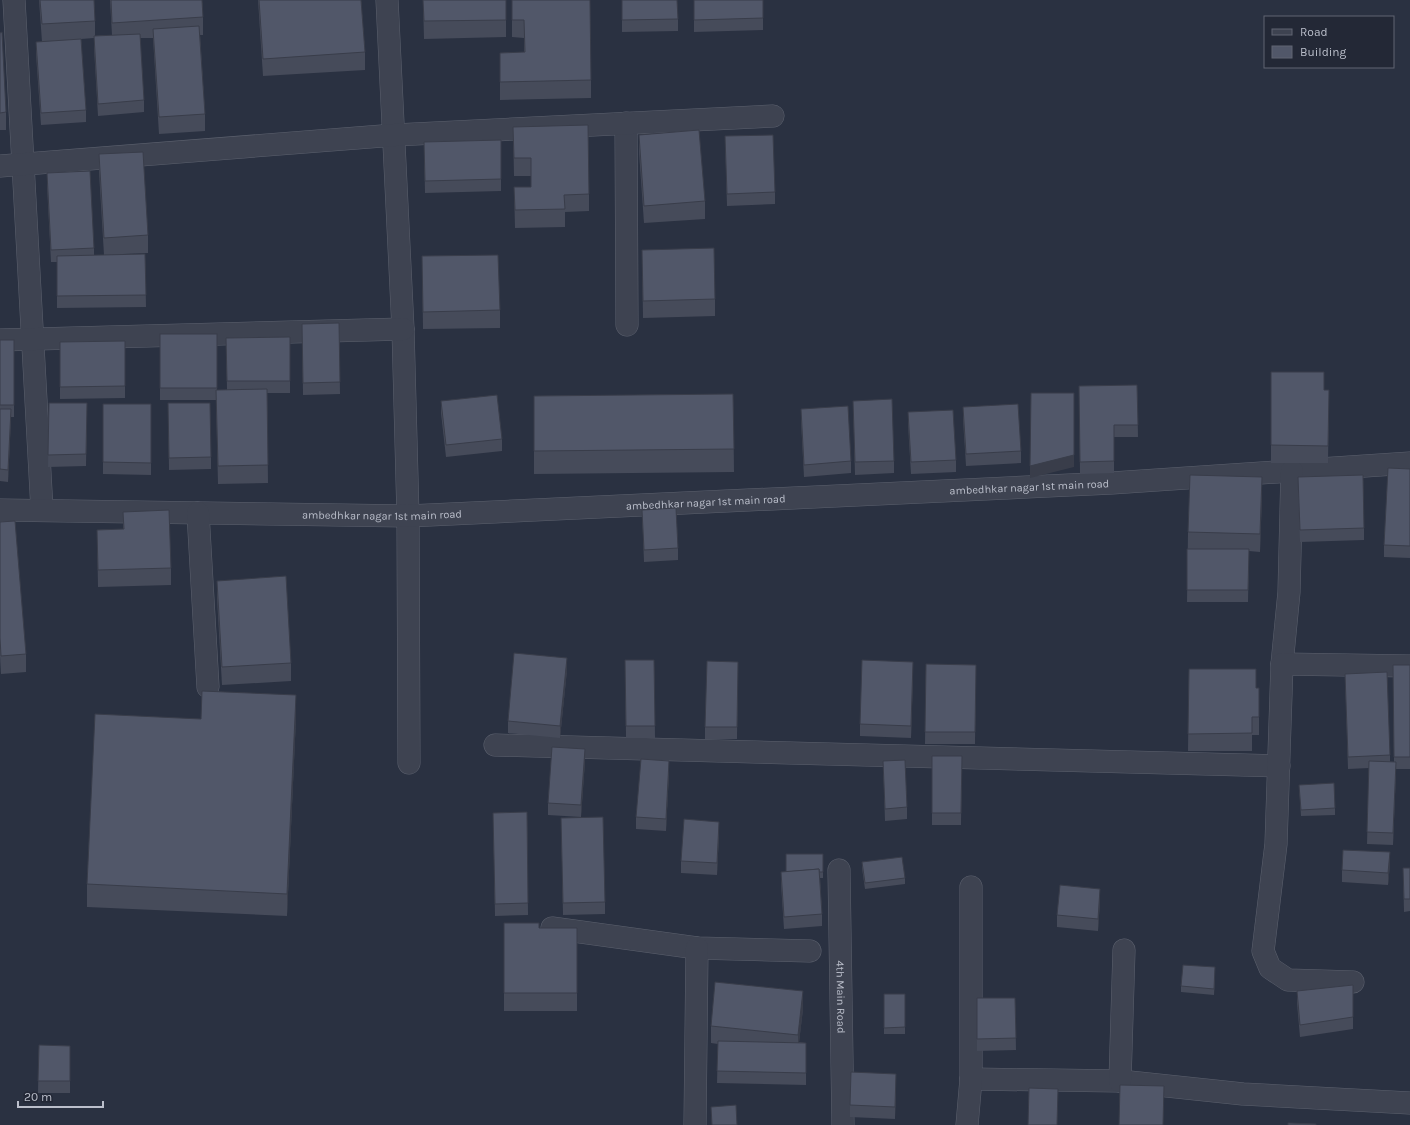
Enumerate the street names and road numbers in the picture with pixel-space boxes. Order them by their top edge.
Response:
street label: ambedhkar nagar 1st main road [949,477,1109,497]
street label: ambedhkar nagar 1st main road [625,492,786,512]
street label: ambedhkar nagar 1st main road [302,507,462,523]
street label: 4th Main Road [834,960,848,1034]

